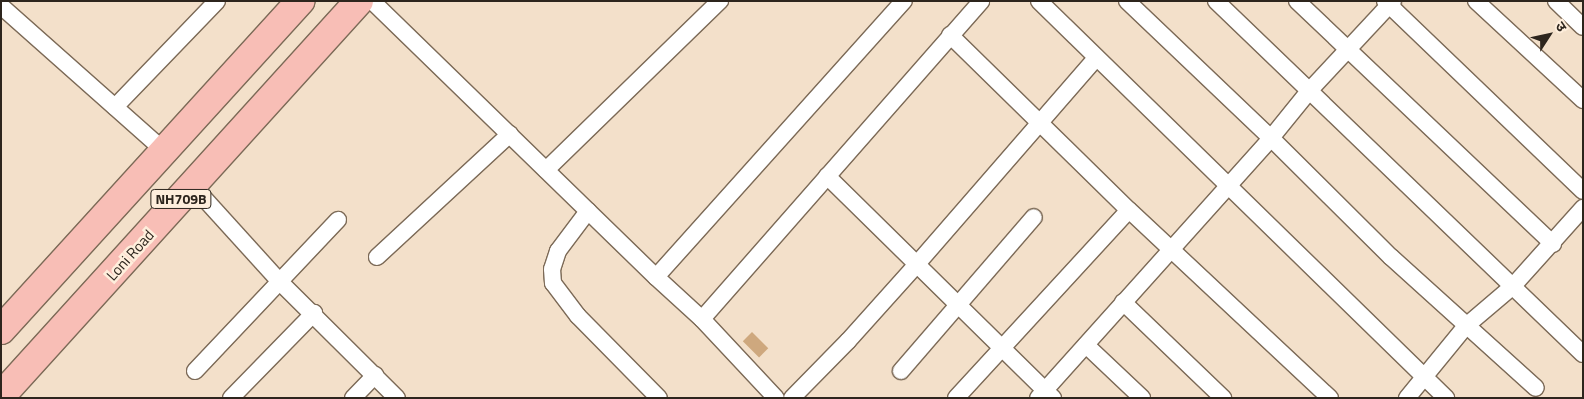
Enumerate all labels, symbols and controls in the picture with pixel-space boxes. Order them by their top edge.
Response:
north arrow [1524,10,1574,60]
text: उ [1551,17,1573,35]
road number: NH709B [150,188,212,210]
street label: Loni Road [103,226,157,284]

